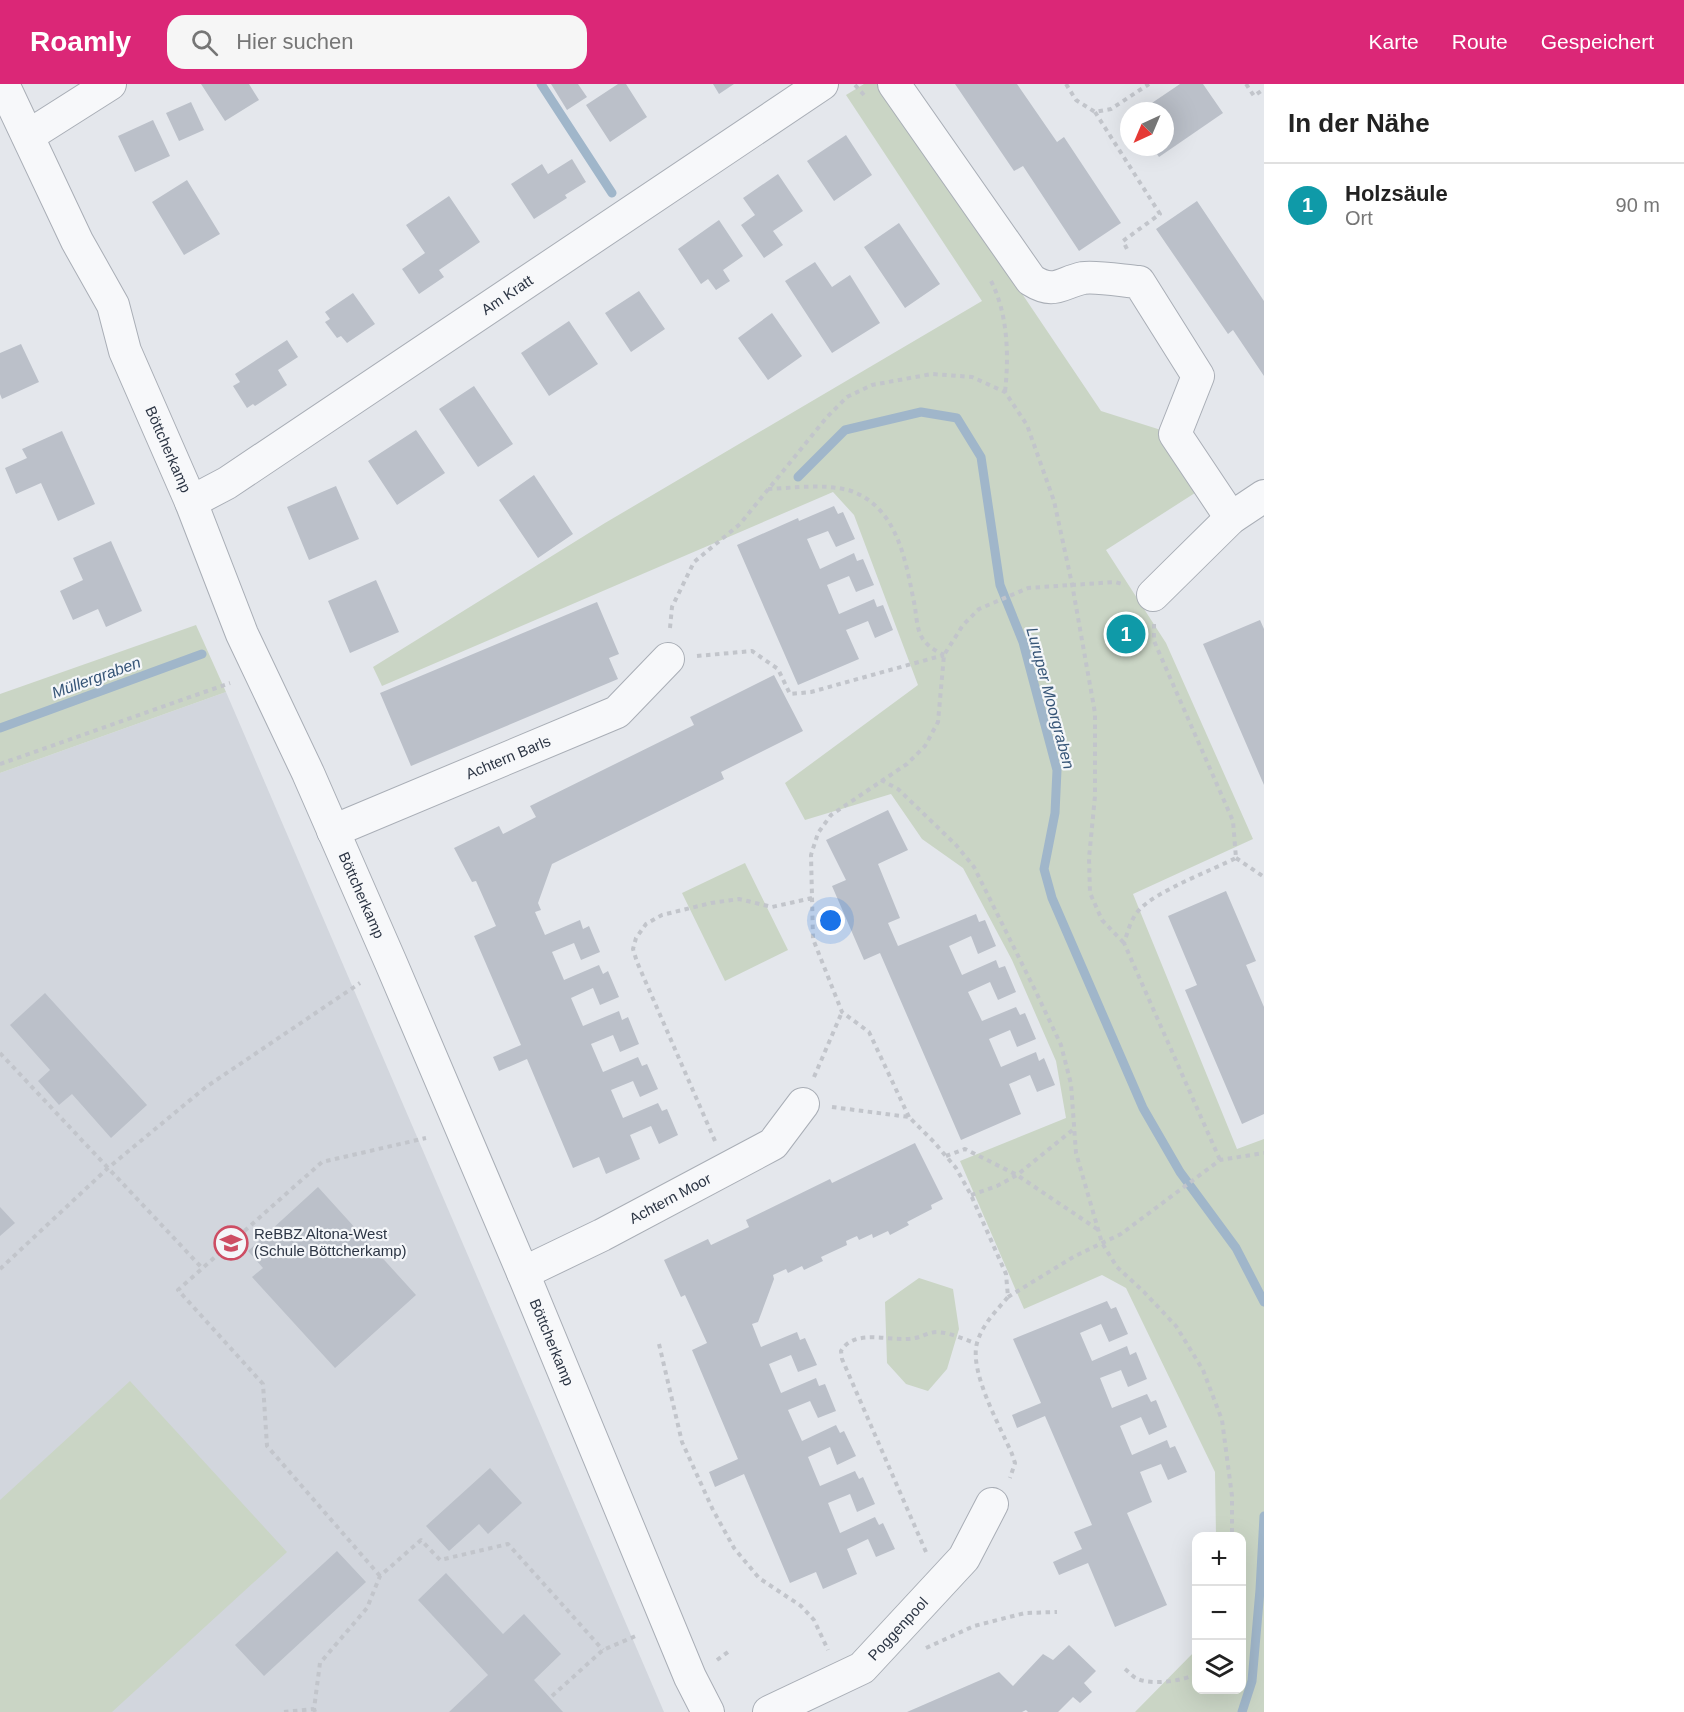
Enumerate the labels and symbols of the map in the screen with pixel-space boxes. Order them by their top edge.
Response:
north arrow [1120,102,1174,156]
street label: Am Kratt [478,271,537,318]
street label: Böttcherkamp [142,403,195,495]
pin: 1 [1106,612,1146,656]
water label: Luruper Moorgraben [1023,625,1078,771]
water label: Müllergraben [49,653,143,701]
street label: Achtern Barls [463,732,553,782]
street label: Böttcherkamp [335,849,388,941]
your location [816,906,845,935]
street label: Achtern Moor [626,1170,714,1227]
school or university icon: ReBBZ Altona-West (Schule Böttcherkamp) [213,1225,249,1261]
place label: ReBBZ Altona-West (Schule Böttcherkamp) [254,1225,407,1259]
street label: Böttcherkamp [527,1296,578,1388]
street label: Poggenpool [864,1594,931,1664]

